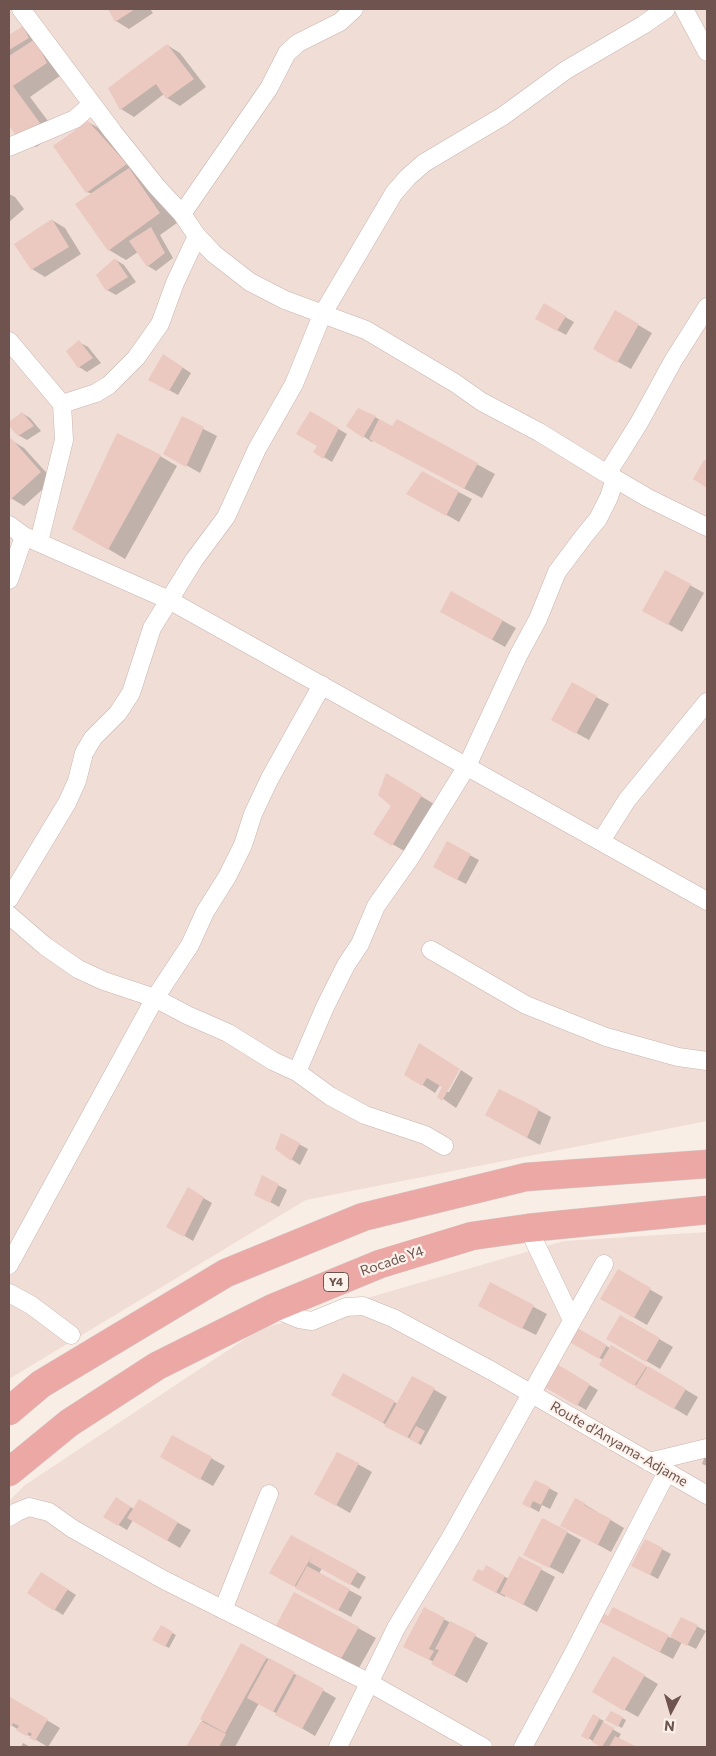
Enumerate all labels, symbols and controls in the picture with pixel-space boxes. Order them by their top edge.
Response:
street label: Rocade Y4 [358,1242,426,1280]
road number: Y4 [324,1272,348,1291]
street label: Route d'Anyama-Adjame [547,1398,691,1490]
north arrow [646,1686,696,1736]
text: N [663,1717,675,1735]

